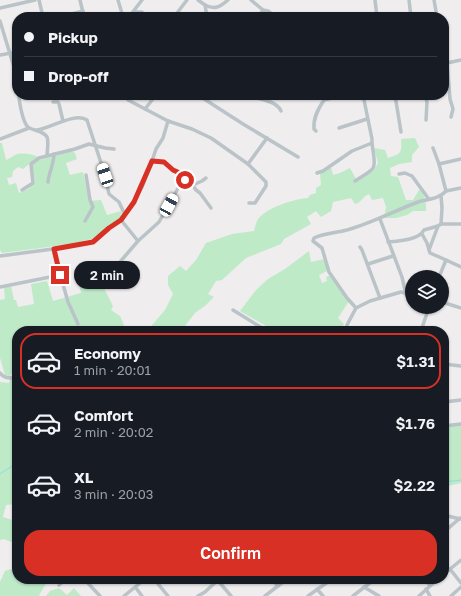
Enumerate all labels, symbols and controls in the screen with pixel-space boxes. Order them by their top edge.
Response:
text: Pickup [48,28,98,46]
text: Drop-off [48,67,108,85]
car [96,162,114,188]
route start [176,171,194,189]
car [158,192,180,218]
callout: 2 min [74,261,140,289]
route end [51,266,69,284]
text: 2 min [90,267,124,283]
map controls [405,270,449,314]
button: layers [405,270,449,314]
icon: car [26,343,62,379]
text: Economy [74,344,141,362]
text: $1.31 [396,352,435,370]
text: 1 min · 20:01 [74,362,151,378]
icon: car [26,405,62,441]
text: Comfort [74,406,133,424]
text: $1.76 [395,414,435,432]
text: 2 min · 20:02 [74,424,153,440]
icon: car [26,467,62,503]
text: XL [74,468,93,486]
text: $2.22 [394,476,435,494]
text: 3 min · 20:03 [74,486,153,502]
button: Confirm [24,530,437,576]

